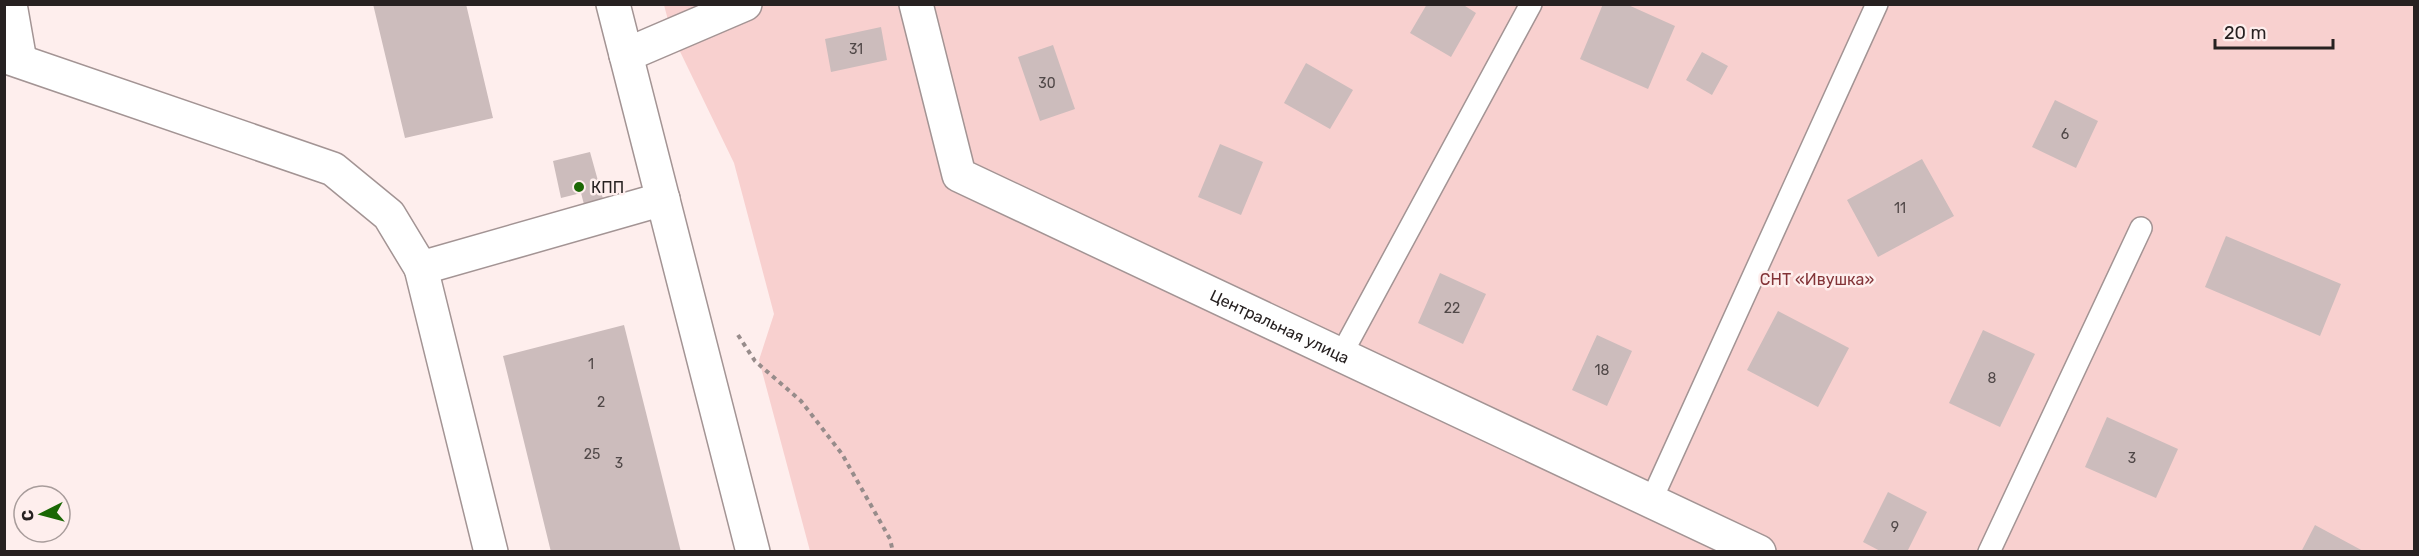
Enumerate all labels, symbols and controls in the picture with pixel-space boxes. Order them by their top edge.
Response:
scale bar [2215,12,2334,50]
text: 20 m [2224,22,2266,44]
house number: 31 [849,41,863,58]
house number: 30 [1038,75,1056,92]
house number: 6 [2061,126,2069,143]
place label: КПП [591,178,624,197]
marker: КПП [572,180,586,194]
house number: 11 [1894,200,1906,217]
park label: СНТ «Ивушка» [1760,270,1874,289]
street label: Центральная улица [1207,286,1352,368]
house number: 22 [1444,300,1460,317]
house number: 1 [588,356,594,373]
house number: 18 [1595,362,1610,379]
house number: 8 [1988,370,1997,387]
house number: 2 [597,394,605,411]
house number: 25 [584,446,600,463]
house number: 3 [2128,450,2136,467]
house number: 3 [615,455,623,472]
north arrow [12,484,72,544]
text: С [18,509,38,522]
house number: 9 [1891,519,1899,536]

